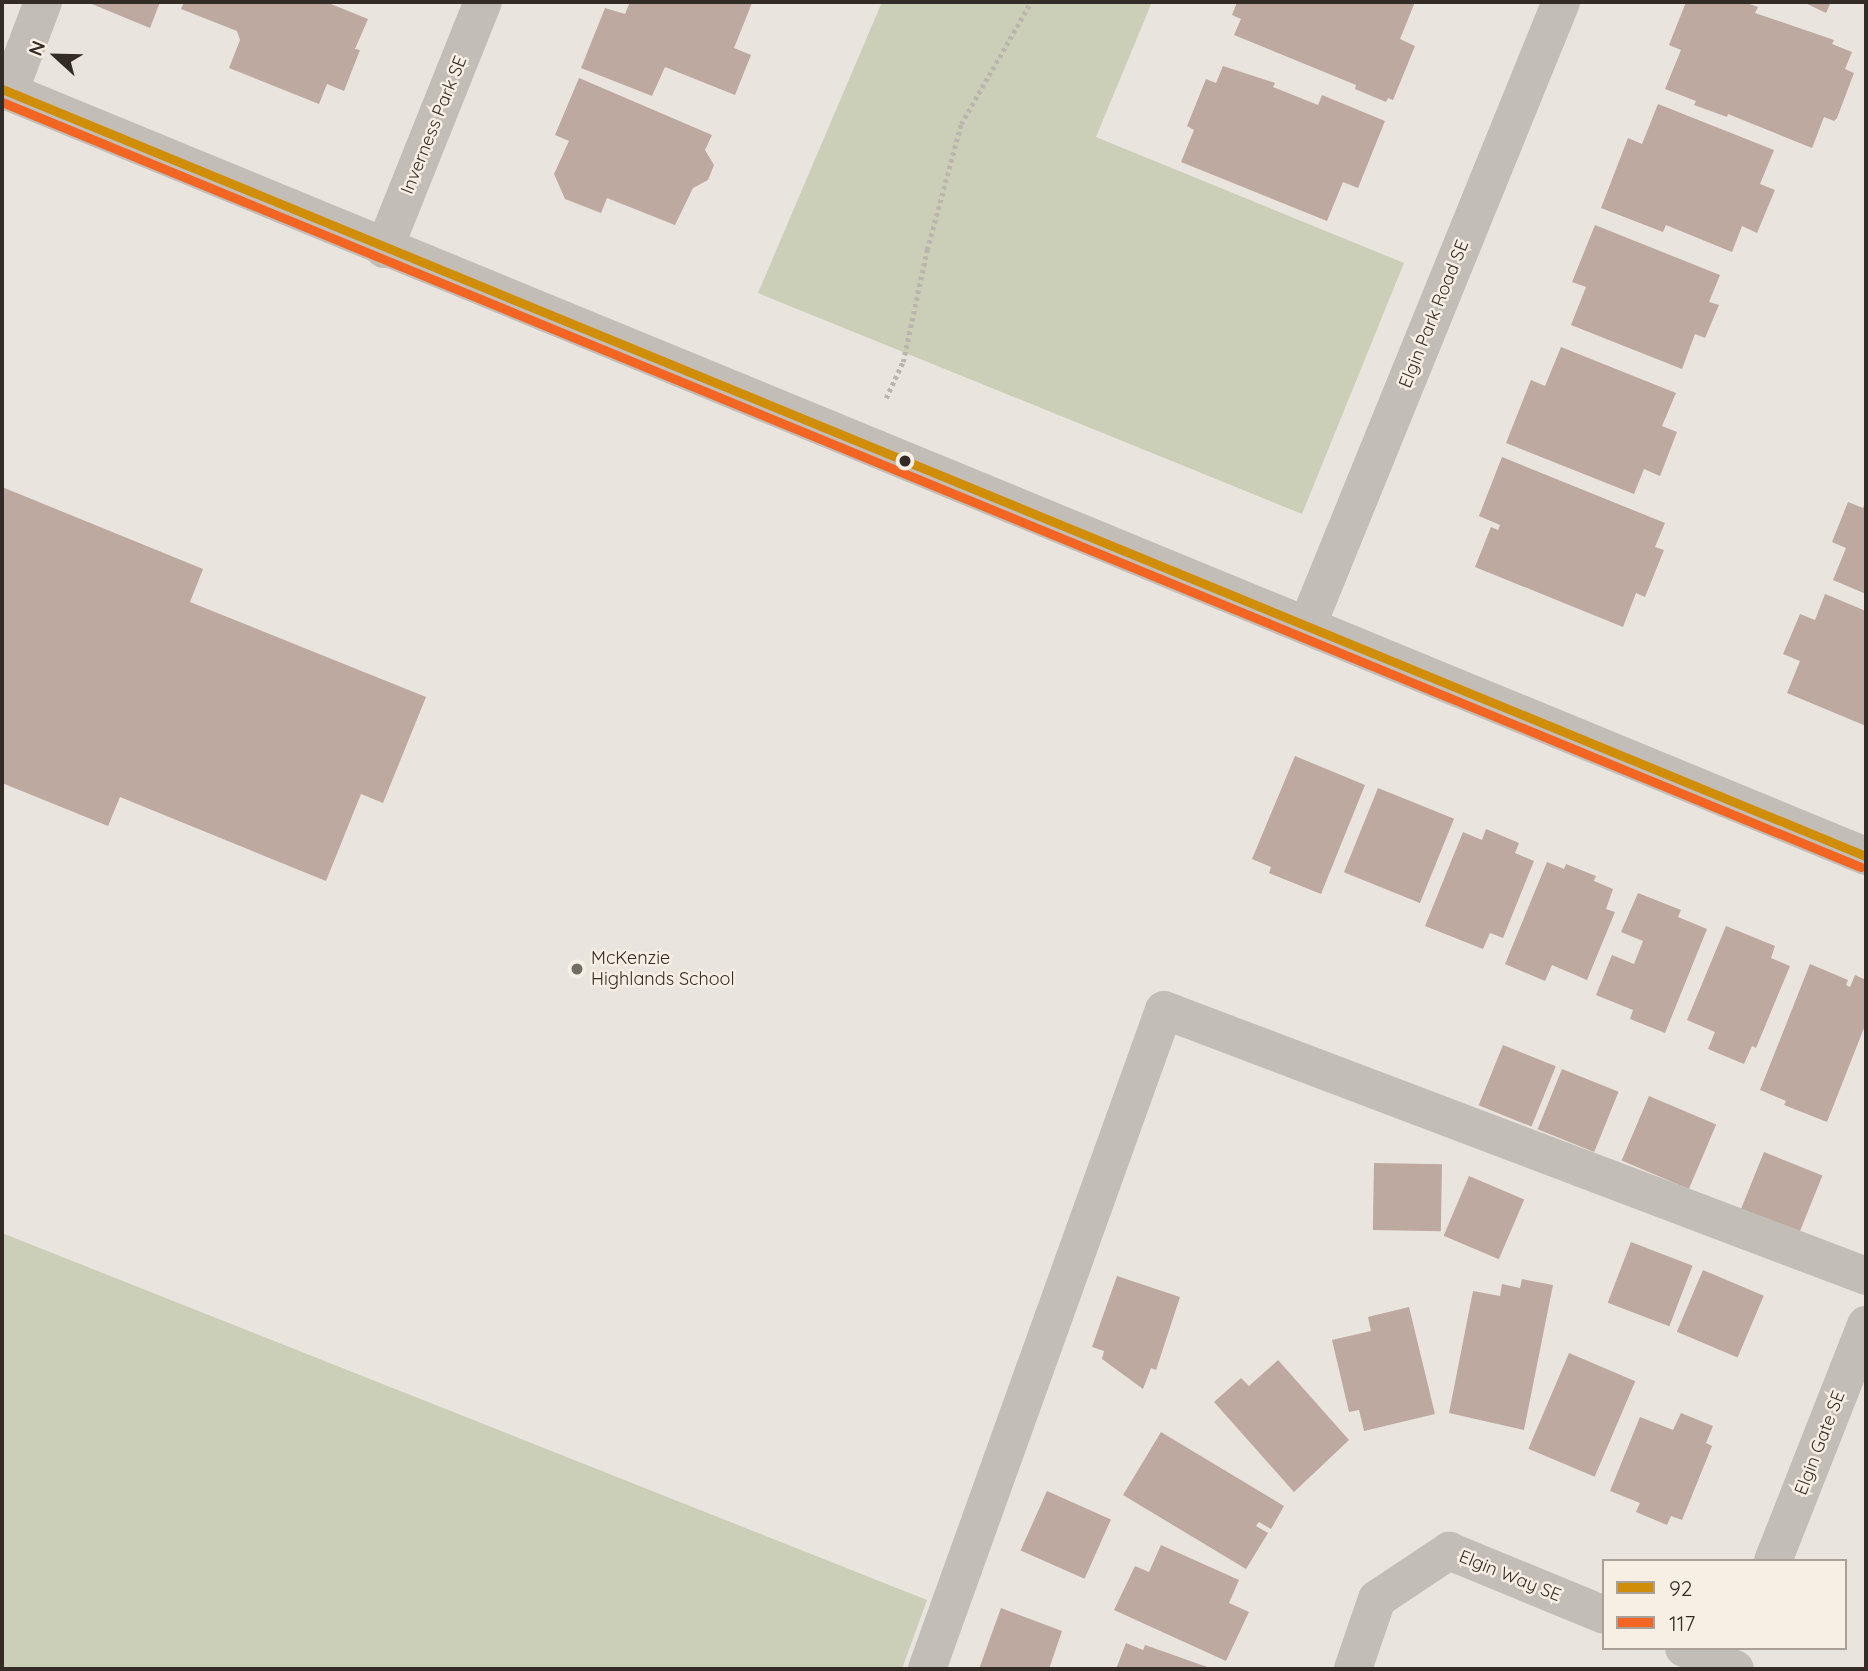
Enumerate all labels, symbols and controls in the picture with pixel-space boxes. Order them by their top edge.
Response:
north arrow [21,21,91,91]
text: N [23,37,50,59]
street label: Inverness Park SE [396,53,472,197]
street label: Elgin Park Road SE [1394,237,1474,391]
unlabelled marker [898,454,912,468]
place label: McKenzie Highlands School [591,948,735,990]
marker: McKenzie Highlands School [569,961,585,977]
street label: Elgin Gate SE [1790,1388,1850,1498]
street label: Elgin Way SE [1456,1546,1564,1606]
legend [1602,1559,1847,1650]
text: 92 [1669,1575,1692,1601]
text: 117 [1669,1610,1695,1636]

